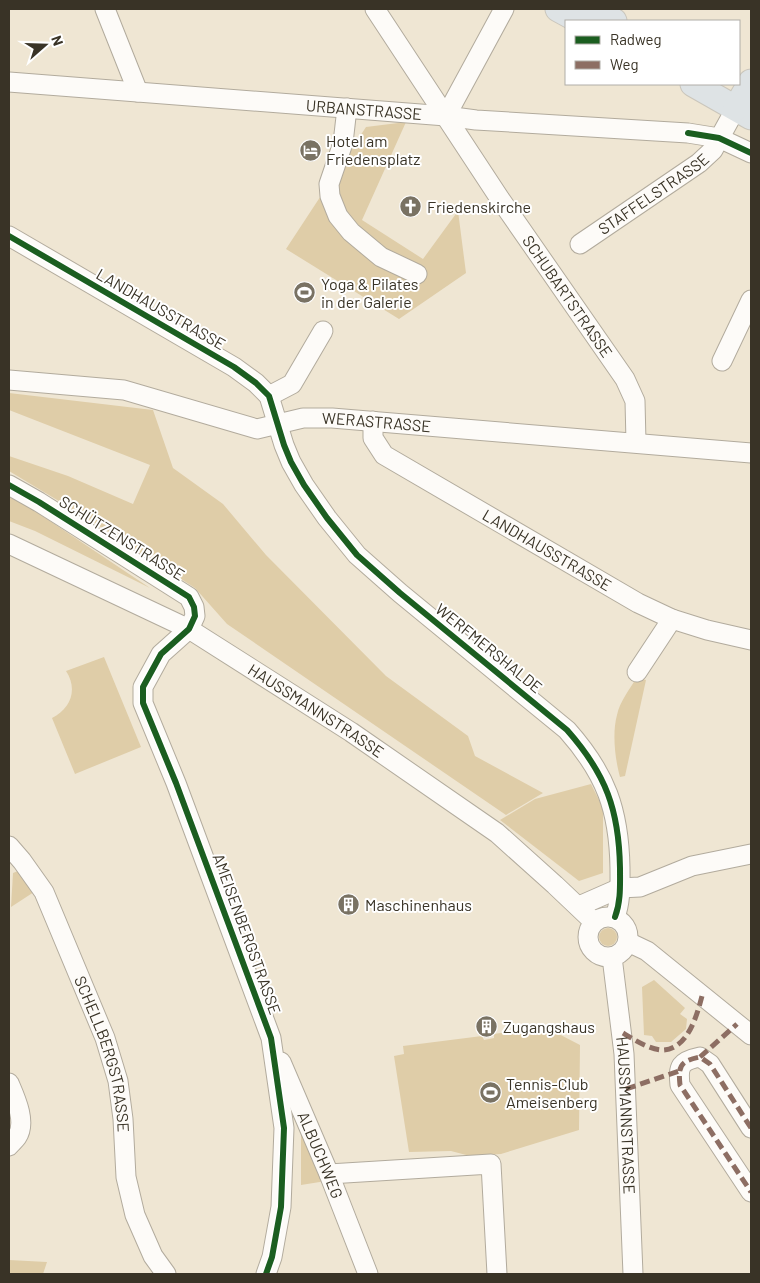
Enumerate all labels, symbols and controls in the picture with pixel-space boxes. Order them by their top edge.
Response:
north arrow [20,20,70,70]
legend [565,20,740,85]
text: Radweg [610,30,662,48]
text: N [48,33,67,48]
text: Weg [610,55,638,73]
street label: URBANSTRASSE [305,95,423,123]
place label: Hotel am Friedensplatz [326,131,420,168]
hotel icon: Hotel am Friedensplatz [298,138,322,162]
street label: STAFFELSTRASSE [594,149,712,238]
church icon: Friedenskirche [399,195,423,219]
place label: Friedenskirche [427,197,531,216]
street label: SCHUBARTSTRASSE [519,231,617,361]
street label: LANDHAUSSTRASSE [93,264,229,353]
place label: Yoga & Pilates in der Galerie [321,274,418,311]
sports icon: Yoga & Pilates in der Galerie [293,281,317,305]
street label: WERASTRASSE [322,408,432,435]
street label: SCHÜTZENSTRASSE [56,491,188,584]
street label: LANDHAUSSTRASSE [479,505,615,595]
street label: WERFMERSHALDE [432,599,546,696]
street label: HAUSSMANNSTRASSE [245,659,388,761]
street label: AMEISENBERGSTRASSE [209,851,285,1017]
building icon: Maschinenhaus [337,893,361,917]
place label: Maschinenhaus [365,895,472,914]
street label: SCHELLBERGSTRASSE [71,973,134,1133]
building icon: Zugangshaus [475,1015,499,1039]
place label: Zugangshaus [503,1017,595,1036]
street label: HAUSSMANNSTRASSE [613,1035,640,1194]
place label: Tennis-Club Ameisenberg [506,1074,598,1111]
sports icon: Tennis-Club Ameisenberg [478,1081,502,1105]
street label: ALBUCHWEG [294,1108,348,1201]

